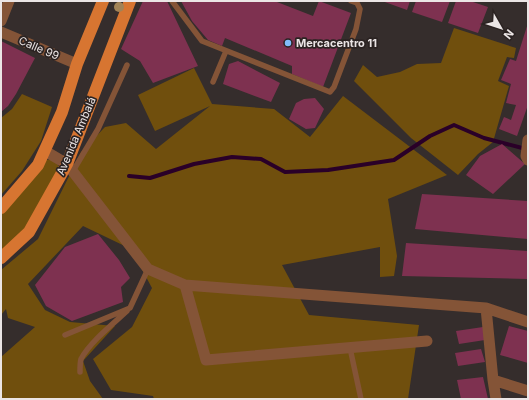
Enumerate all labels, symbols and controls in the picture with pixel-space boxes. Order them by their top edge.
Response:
north arrow [481,8,521,48]
text: N [501,27,517,42]
street label: Calle 99 [17,33,62,63]
place label: Mercacentro 11 [296,36,377,50]
marker: Mercacentro 11 [283,38,293,48]
street label: Avenida Ambalá [53,95,99,177]

